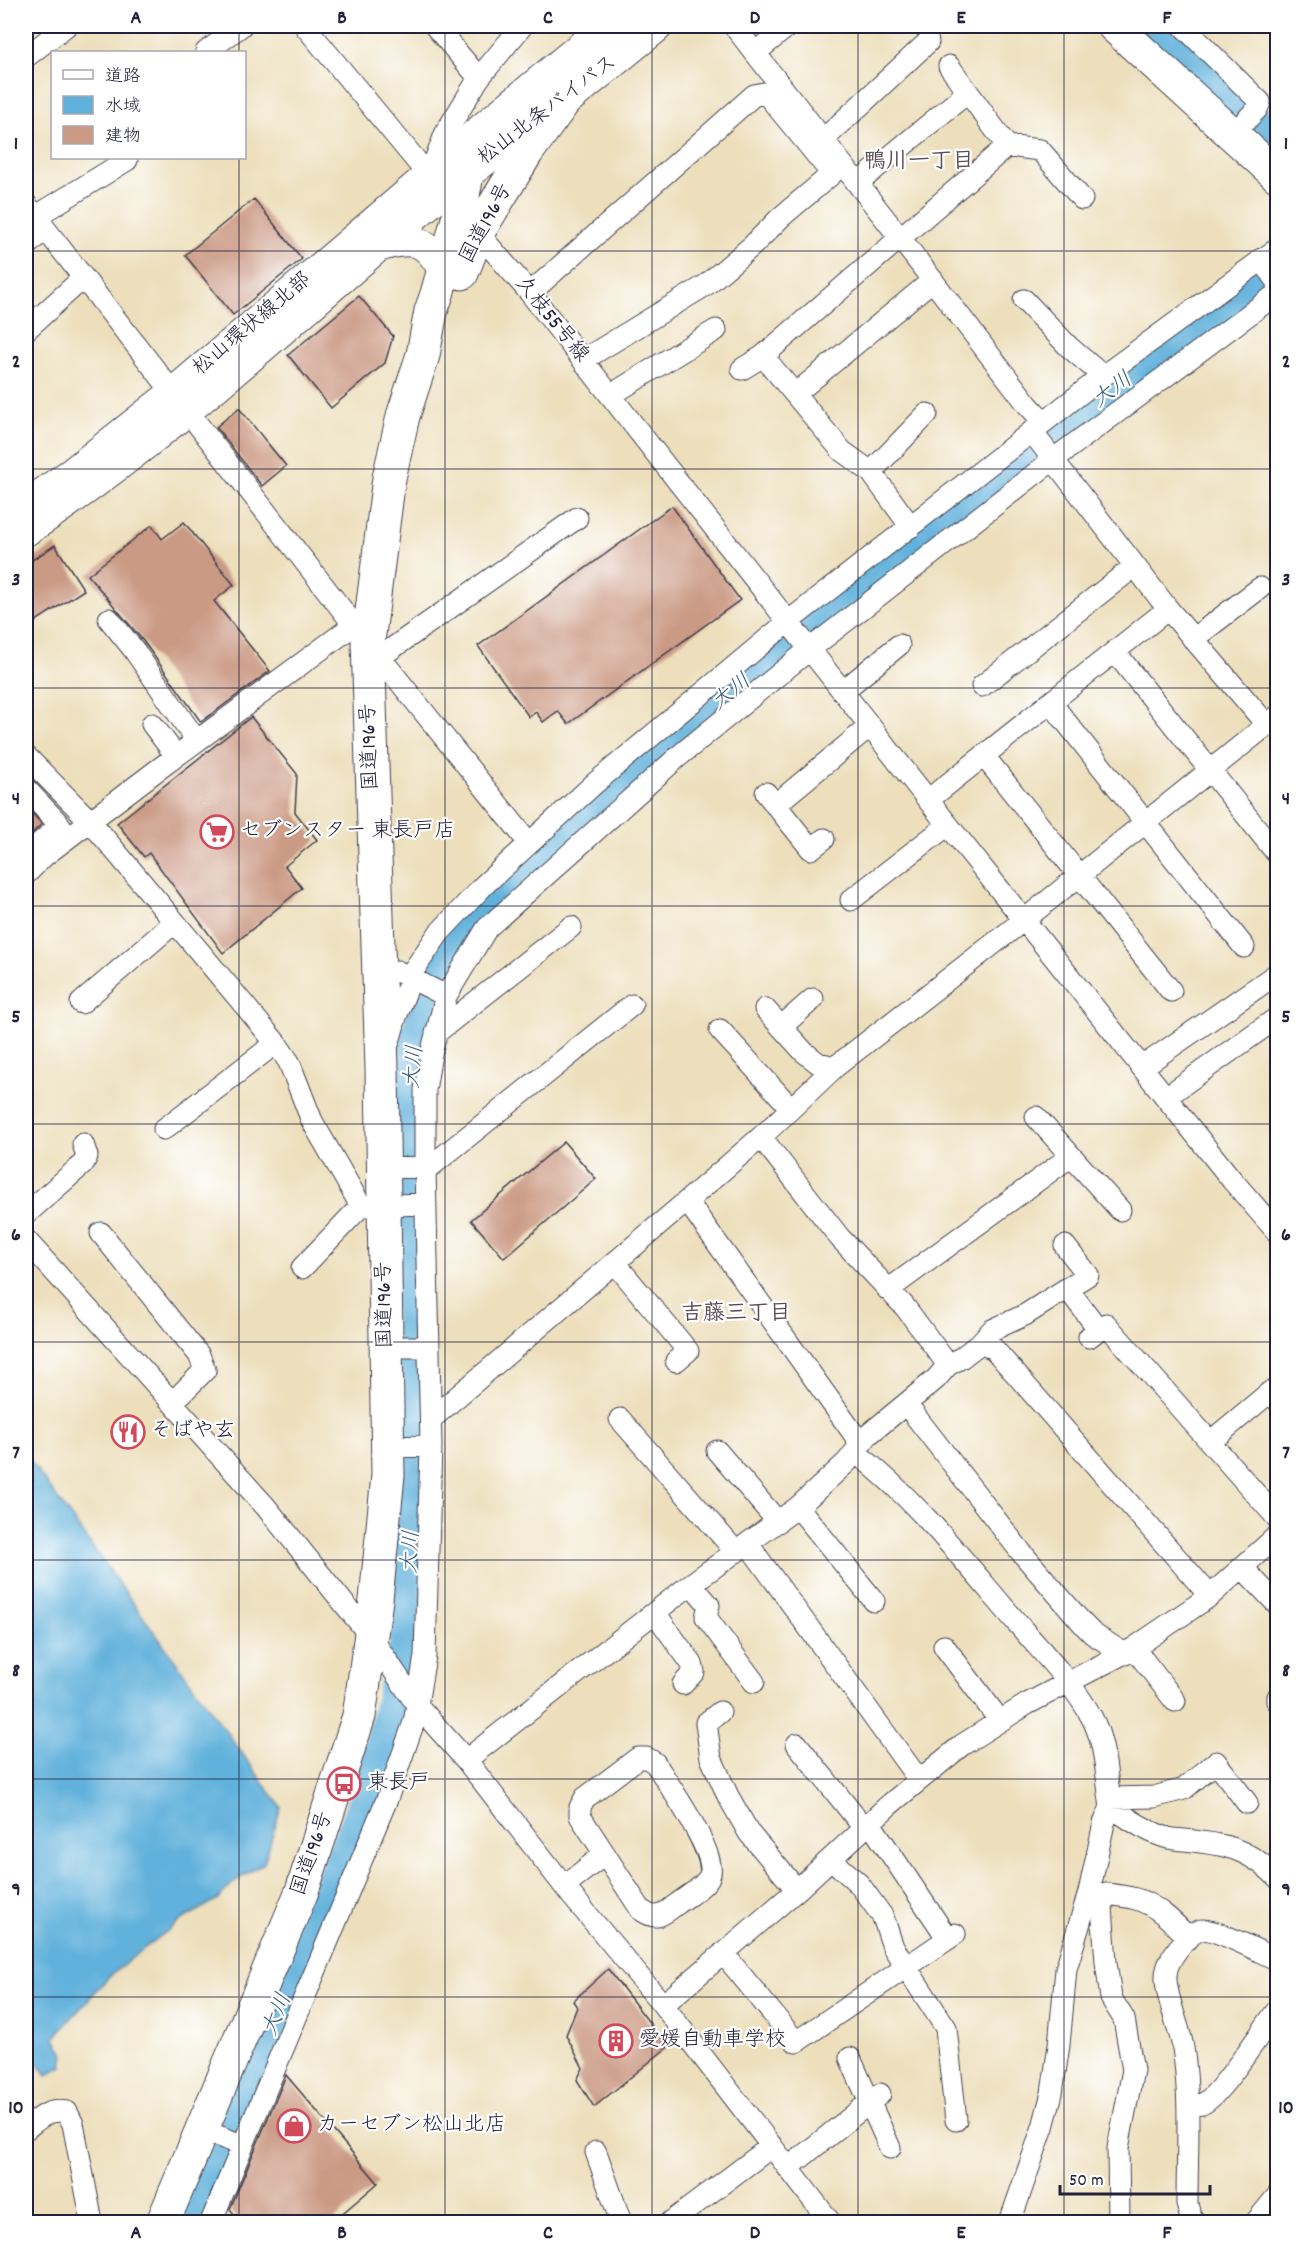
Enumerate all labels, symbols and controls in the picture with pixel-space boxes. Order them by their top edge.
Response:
text: A [131,5,142,33]
text: B [337,5,347,33]
text: C [543,5,553,33]
text: D [750,5,761,33]
text: E [956,5,966,33]
text: F [1163,5,1173,33]
street label: 松山北条バイパス [472,49,624,173]
legend [51,51,246,159]
text: 道路 [105,65,141,90]
text: 水域 [105,95,141,120]
text: 建物 [105,125,141,150]
text: 1 [14,131,18,159]
text: 1 [1284,131,1288,159]
district label: 鴨川一丁目 [864,147,974,178]
street label: 国道196号 [453,178,521,270]
street label: 松山環状線北部 [187,266,319,384]
street label: 久枝55号線 [507,270,595,370]
text: 2 [12,349,20,377]
text: 2 [1282,349,1290,377]
water label: 大川 [1086,365,1140,417]
text: 3 [12,567,20,595]
text: 3 [1282,567,1290,595]
water label: 大川 [705,667,759,719]
street label: 国道196号 [354,703,388,791]
text: 4 [12,786,20,814]
text: 4 [1282,786,1290,814]
supermarket icon: セブンスター 東長戸店 [199,814,235,850]
place label: セブンスター 東長戸店 [240,817,455,847]
text: 5 [11,1004,21,1032]
text: 5 [1281,1004,1291,1032]
water label: 大川 [398,1044,432,1090]
text: 6 [11,1222,21,1250]
text: 6 [1281,1222,1291,1250]
street label: 国道196号 [370,1261,402,1349]
district label: 吉藤三丁目 [681,1299,791,1330]
restaurant icon: そばや玄 [110,1414,146,1450]
place label: そばや玄 [151,1417,235,1447]
text: 7 [12,1440,20,1468]
text: 7 [1282,1440,1290,1468]
water label: 大川 [395,1529,429,1575]
text: 8 [12,1658,20,1686]
text: 8 [1282,1658,1290,1686]
bus stop icon: 東長戸 [326,1766,362,1802]
place label: 東長戸 [367,1769,430,1799]
street label: 国道196号 [285,1808,341,1900]
text: 9 [11,1877,21,1905]
text: 9 [1281,1877,1291,1905]
water label: 大川 [255,1989,301,2041]
building icon: 愛媛自動車学校 [598,2023,634,2059]
place label: 愛媛自動車学校 [639,2026,786,2056]
text: 10 [8,2095,24,2123]
text: 10 [1278,2095,1294,2123]
shop icon: カーセブン松山北店 [276,2108,312,2144]
place label: カーセブン松山北店 [317,2111,506,2141]
scale bar [1060,2158,1210,2196]
text: 50 m [1069,2169,1104,2194]
text: A [131,2220,142,2248]
text: B [337,2220,347,2248]
text: C [543,2220,553,2248]
text: D [750,2220,761,2248]
text: E [956,2220,966,2248]
text: F [1163,2220,1173,2248]

